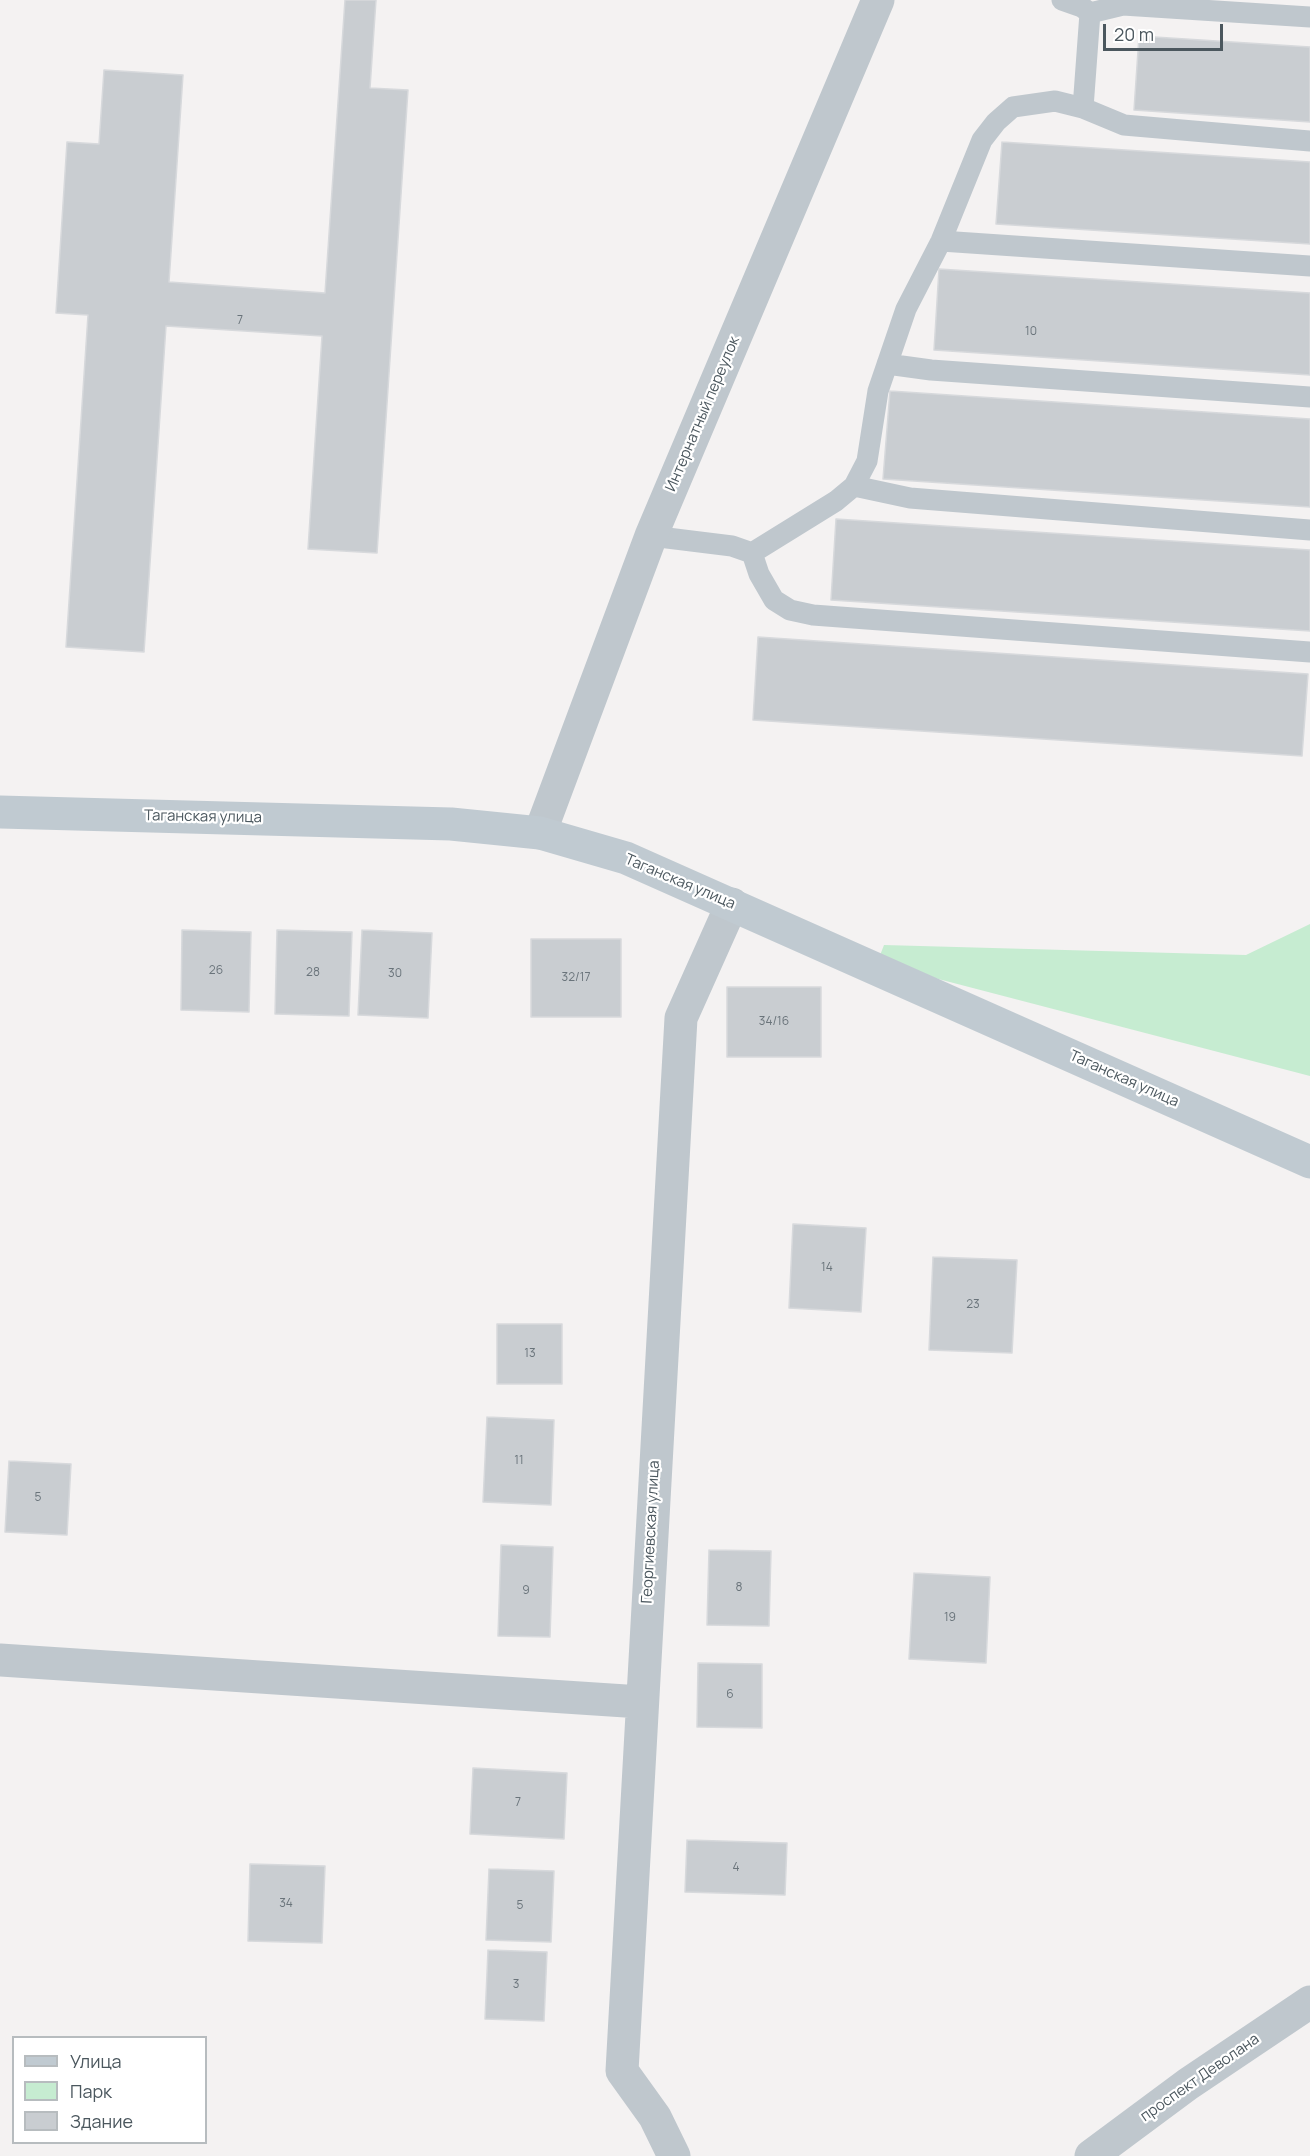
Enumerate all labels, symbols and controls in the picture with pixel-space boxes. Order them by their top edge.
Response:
scale bar [1106,12,1226,50]
text: 20 m [1114,22,1154,46]
house number: 7 [237,314,243,328]
house number: 10 [1025,325,1037,339]
street label: Интернатный переулок [662,334,744,494]
street label: Таганская улица [144,807,262,827]
street label: Таганская улица [622,851,738,913]
house number: 26 [209,964,223,978]
house number: 28 [306,966,320,980]
house number: 30 [388,967,402,981]
house number: 32/17 [562,971,590,985]
house number: 34/16 [759,1015,789,1029]
street label: Таганская улица [1067,1047,1181,1111]
house number: 14 [821,1261,833,1275]
house number: 23 [966,1298,980,1312]
house number: 13 [524,1347,536,1361]
house number: 11 [514,1454,524,1468]
street label: Георгиевская улица [638,1460,664,1604]
house number: 5 [35,1491,41,1505]
house number: 8 [736,1581,742,1595]
house number: 9 [522,1584,530,1598]
house number: 19 [944,1611,956,1625]
house number: 6 [726,1688,734,1702]
house number: 7 [515,1796,521,1810]
house number: 4 [732,1861,740,1875]
house number: 34 [279,1897,293,1911]
house number: 5 [517,1899,523,1913]
house number: 3 [513,1978,519,1992]
street label: проспект Деволана [1137,2030,1263,2126]
legend [12,2036,207,2144]
text: Улица [70,2049,122,2073]
text: Парк [70,2079,112,2103]
text: Здание [70,2109,133,2133]

